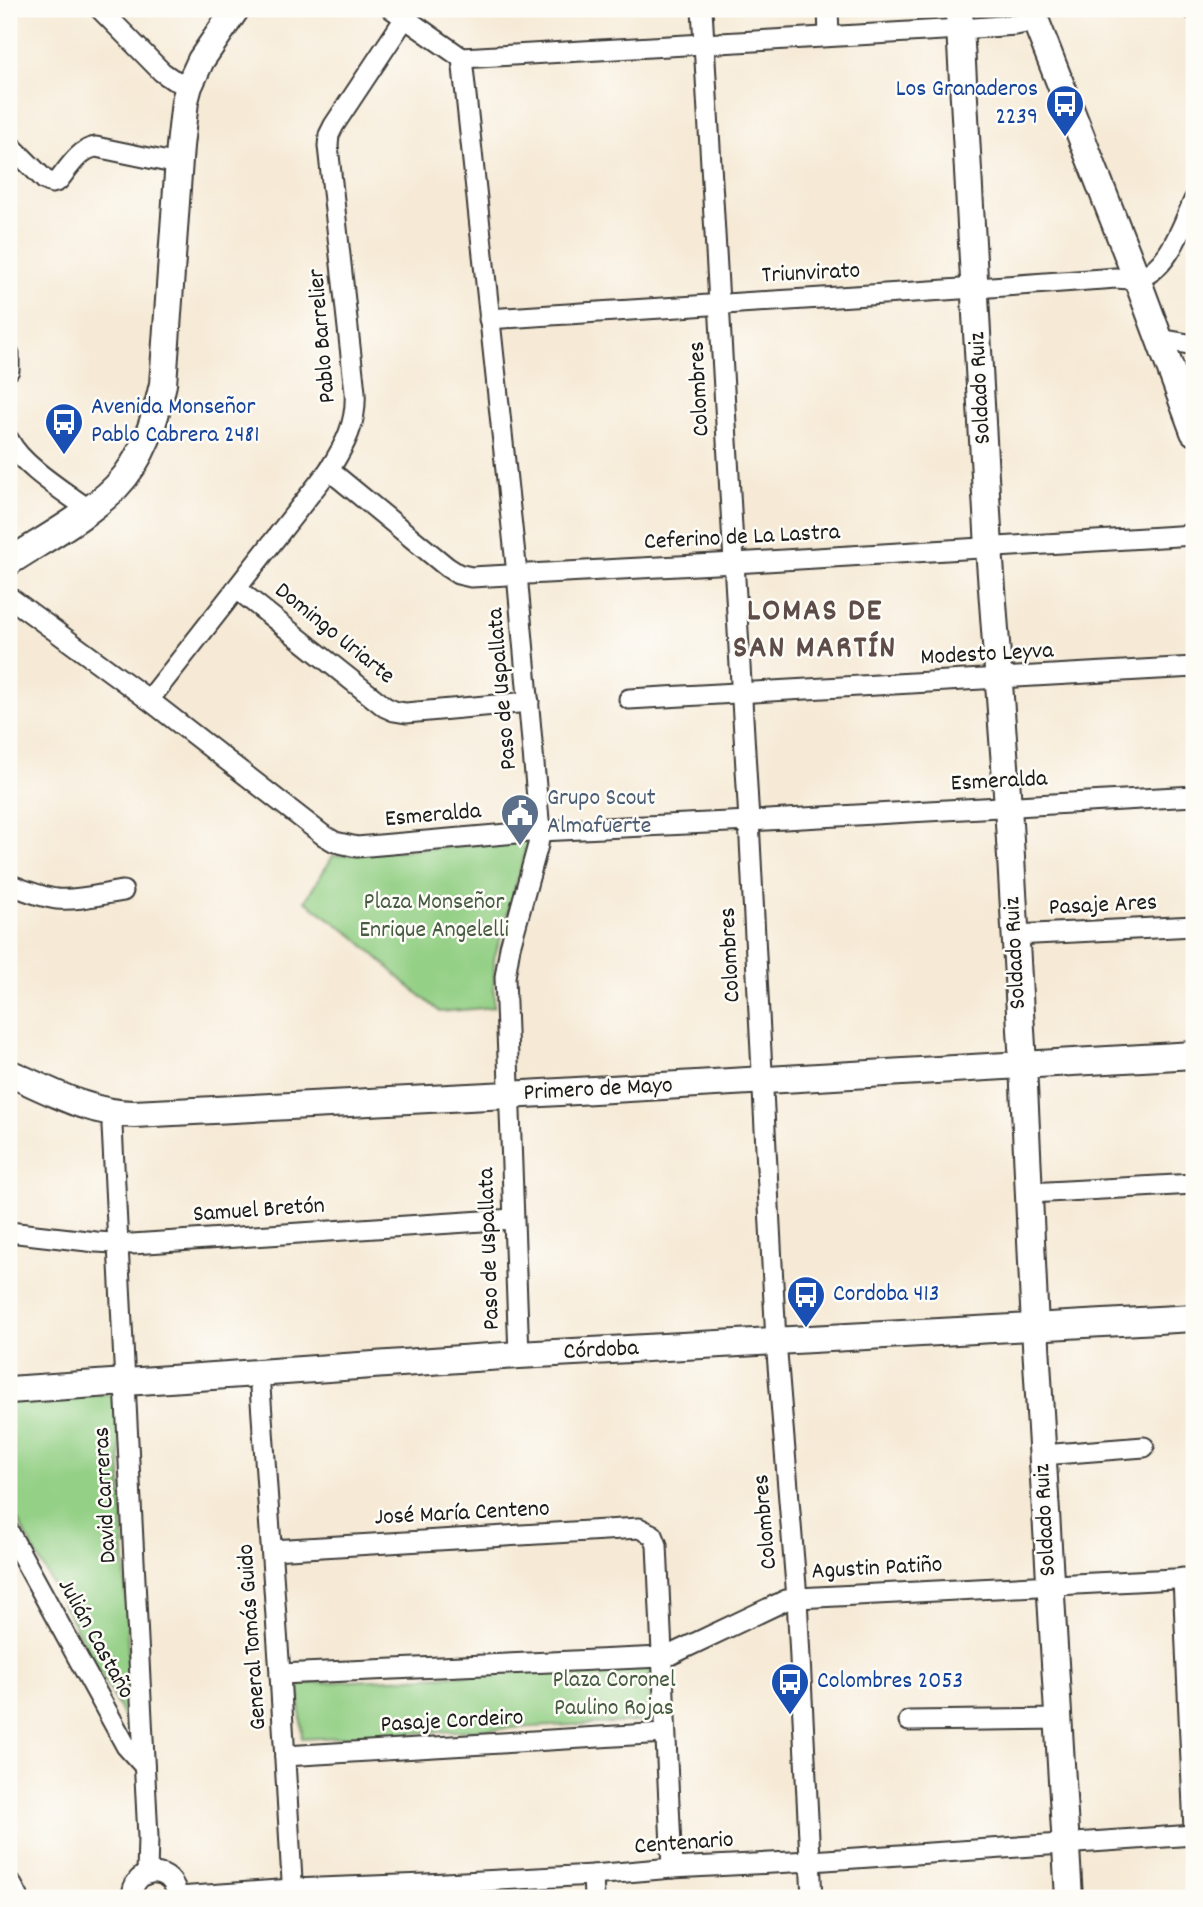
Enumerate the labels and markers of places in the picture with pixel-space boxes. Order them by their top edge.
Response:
place label: Los Granaderos 2239 [896,73,1038,135]
bus stop icon: Los Granaderos 2239 [1044,83,1086,138]
place label: Avenida Monseñor Pablo Cabrera 2481 [91,391,259,453]
bus stop icon: Avenida Monseñor Pablo Cabrera 2481 [43,401,85,456]
place label: Grupo Scout Almafuerte [547,782,656,844]
public building icon: Grupo Scout Almafuerte [499,792,541,847]
bus stop icon: Cordoba 413 [785,1274,827,1329]
place label: Cordoba 413 [833,1278,939,1312]
bus stop icon: Colombres 2053 [769,1661,811,1716]
place label: Colombres 2053 [817,1665,963,1699]

